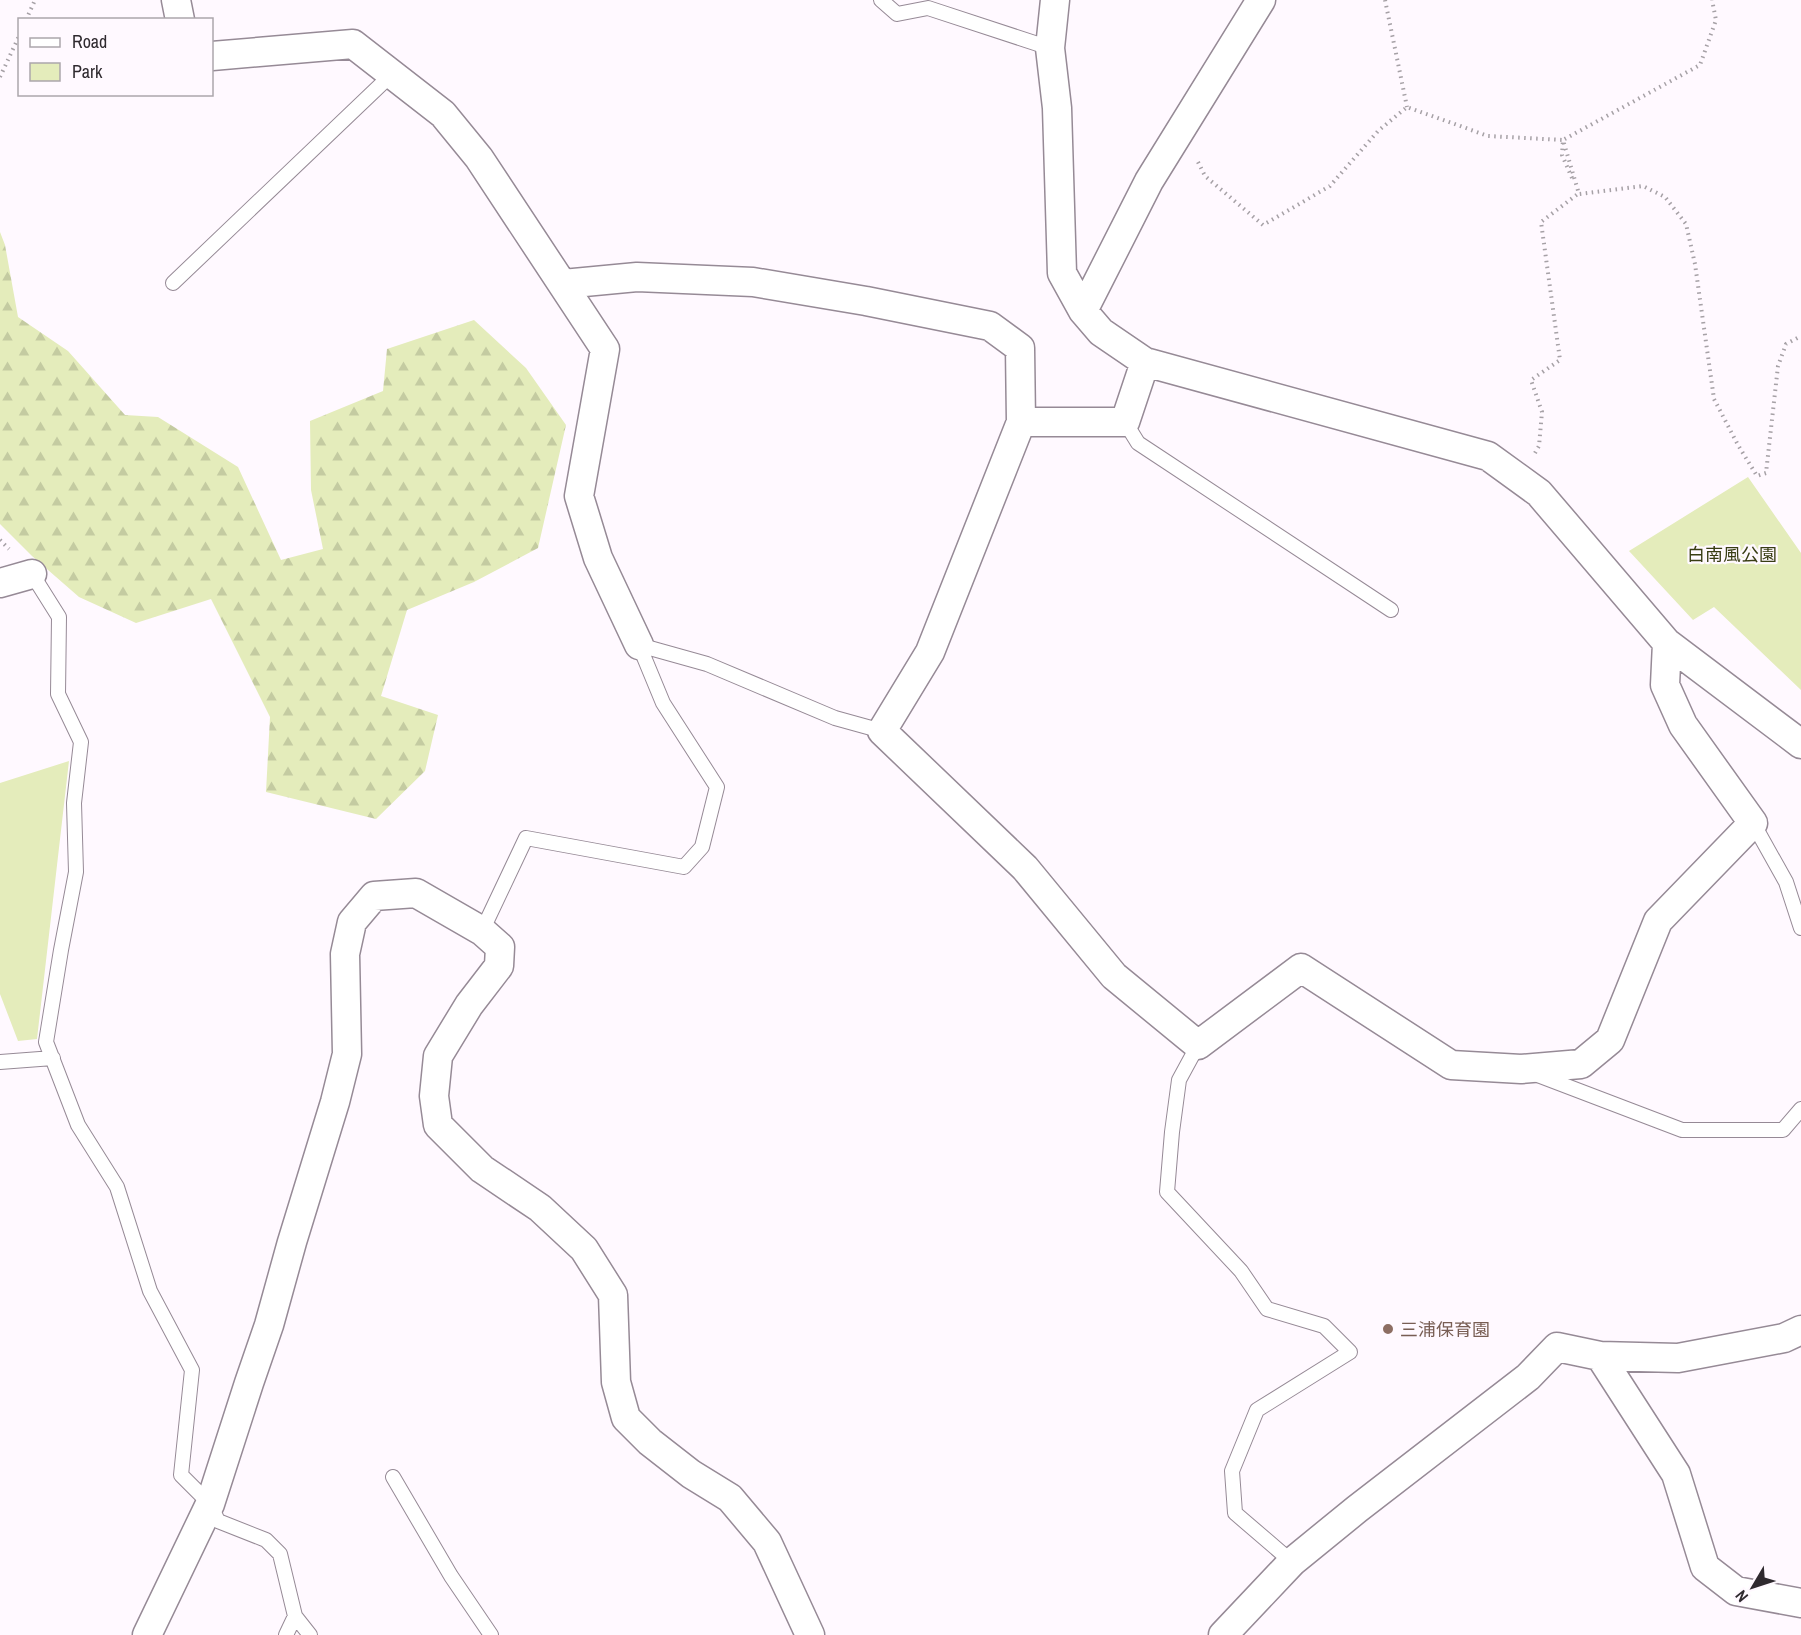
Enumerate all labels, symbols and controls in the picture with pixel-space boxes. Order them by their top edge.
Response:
legend [18,18,213,96]
text: Road [72,29,107,54]
text: Park [72,59,103,84]
park label: 白南風公園 [1687,542,1777,567]
place label: 三浦保育園 [1400,1317,1490,1342]
marker: 三浦保育園 [1381,1322,1395,1336]
north arrow [1723,1557,1783,1617]
text: N [1730,1586,1753,1607]

